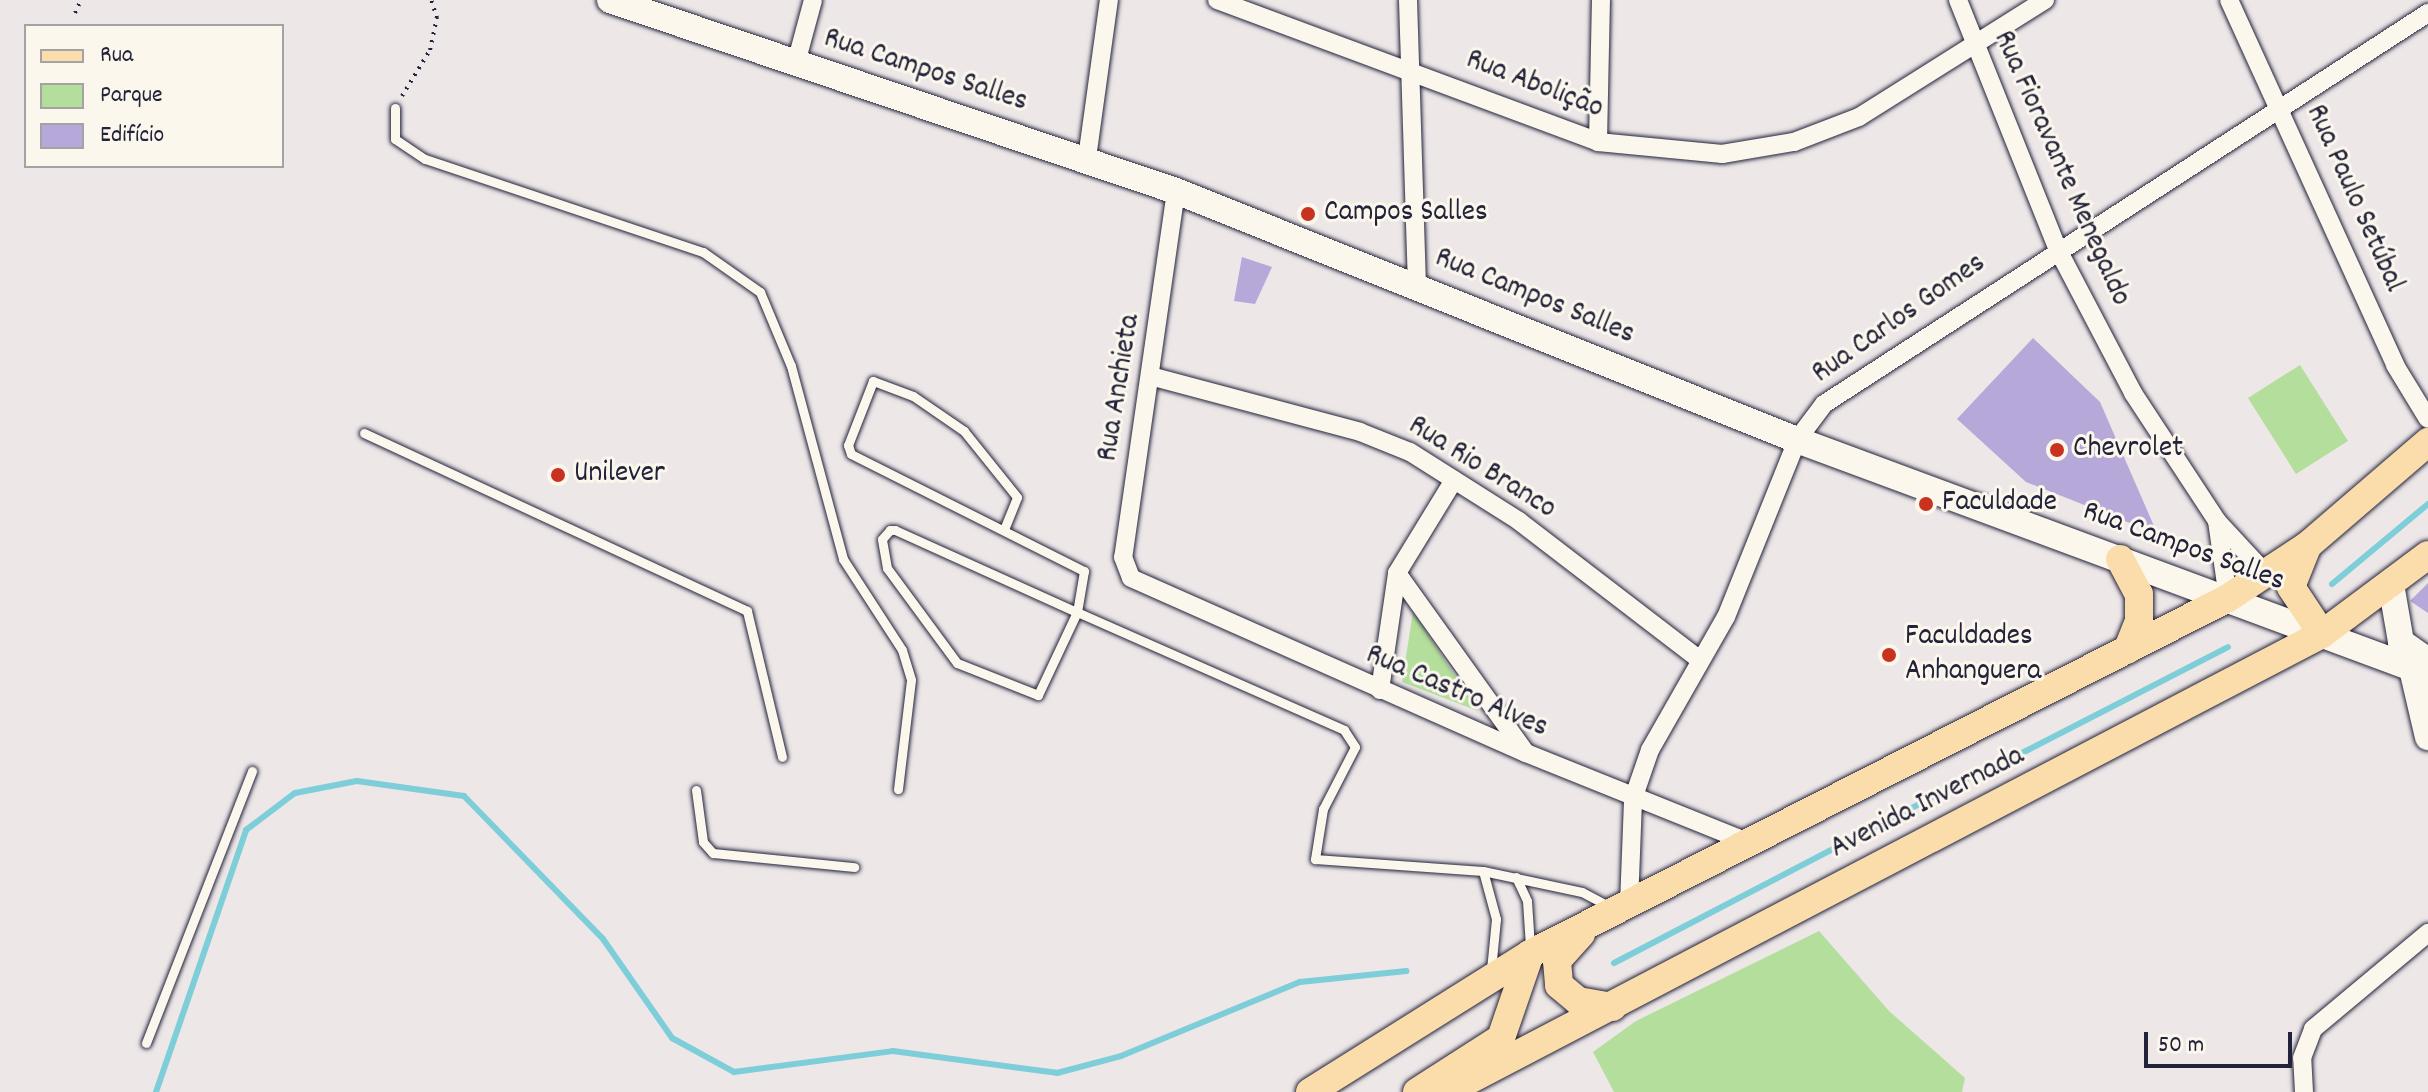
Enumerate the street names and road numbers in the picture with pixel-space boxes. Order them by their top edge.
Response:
street label: Rua Campos Salles [819,22,1031,122]
street label: Rua Fioravante Menegaldo [1983,26,2137,312]
street label: Rua Abolição [1460,43,1608,129]
street label: Rua Paulo Setúbal [2296,100,2410,298]
street label: Rua Campos Salles [1429,242,1639,354]
street label: Rua Carlos Gomes [1806,247,1994,393]
street label: Rua Anchieta [1092,312,1150,464]
street label: Rua Rio Branco [1400,409,1562,529]
street label: Rua Campos Salles [2077,495,2289,601]
street label: Rua Castro Alves [1360,638,1552,748]
street label: Avenida Invernada [1825,740,2031,868]

